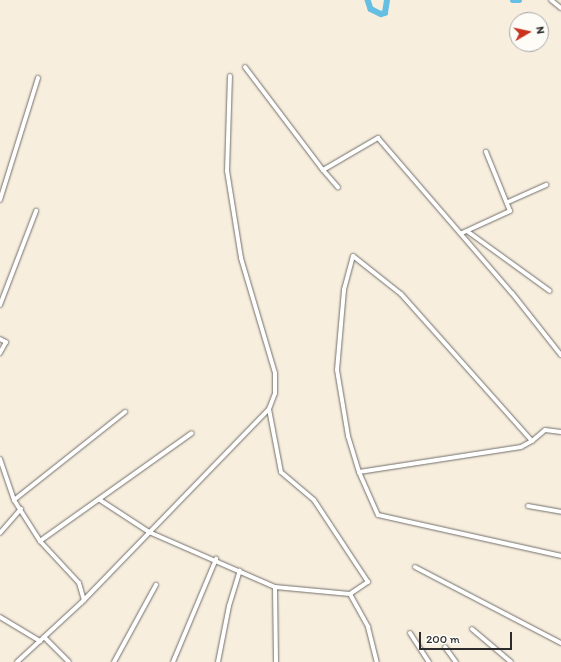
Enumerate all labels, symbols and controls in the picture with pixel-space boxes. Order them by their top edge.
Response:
north arrow [509,12,549,52]
text: N [533,26,547,35]
scale bar [421,624,514,650]
text: 200 m [426,632,460,646]

